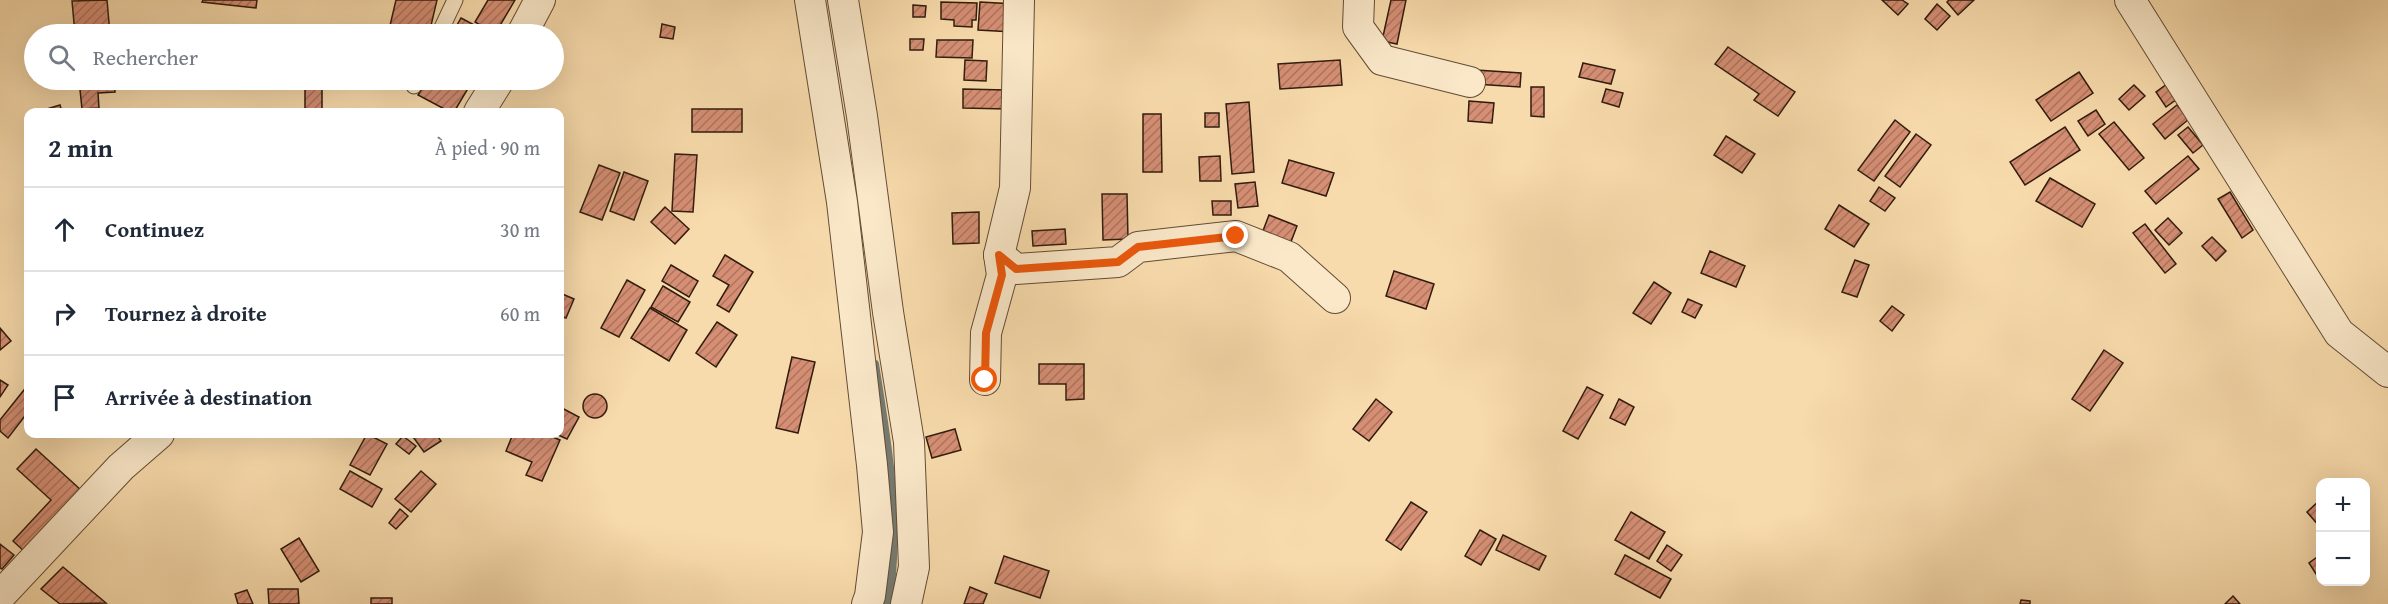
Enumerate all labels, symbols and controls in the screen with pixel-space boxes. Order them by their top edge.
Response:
search box [24,24,564,90]
icon: search [45,41,78,74]
text: Rechercher [93,41,198,73]
text: 2 min [48,128,113,167]
text: À pied · 90 m [435,133,540,162]
icon: ahead [48,213,81,246]
text: Continuez [105,213,204,245]
text: 30 m [500,215,540,244]
route end [1222,222,1248,248]
icon: right [48,297,81,330]
text: Tournez à droite [105,297,267,329]
text: 60 m [500,299,540,328]
route start [971,366,997,392]
icon: arrive [48,381,81,414]
text: Arrivée à destination [105,381,312,413]
map controls [2316,478,2370,586]
button: + [2316,478,2370,532]
button: − [2316,532,2370,586]

